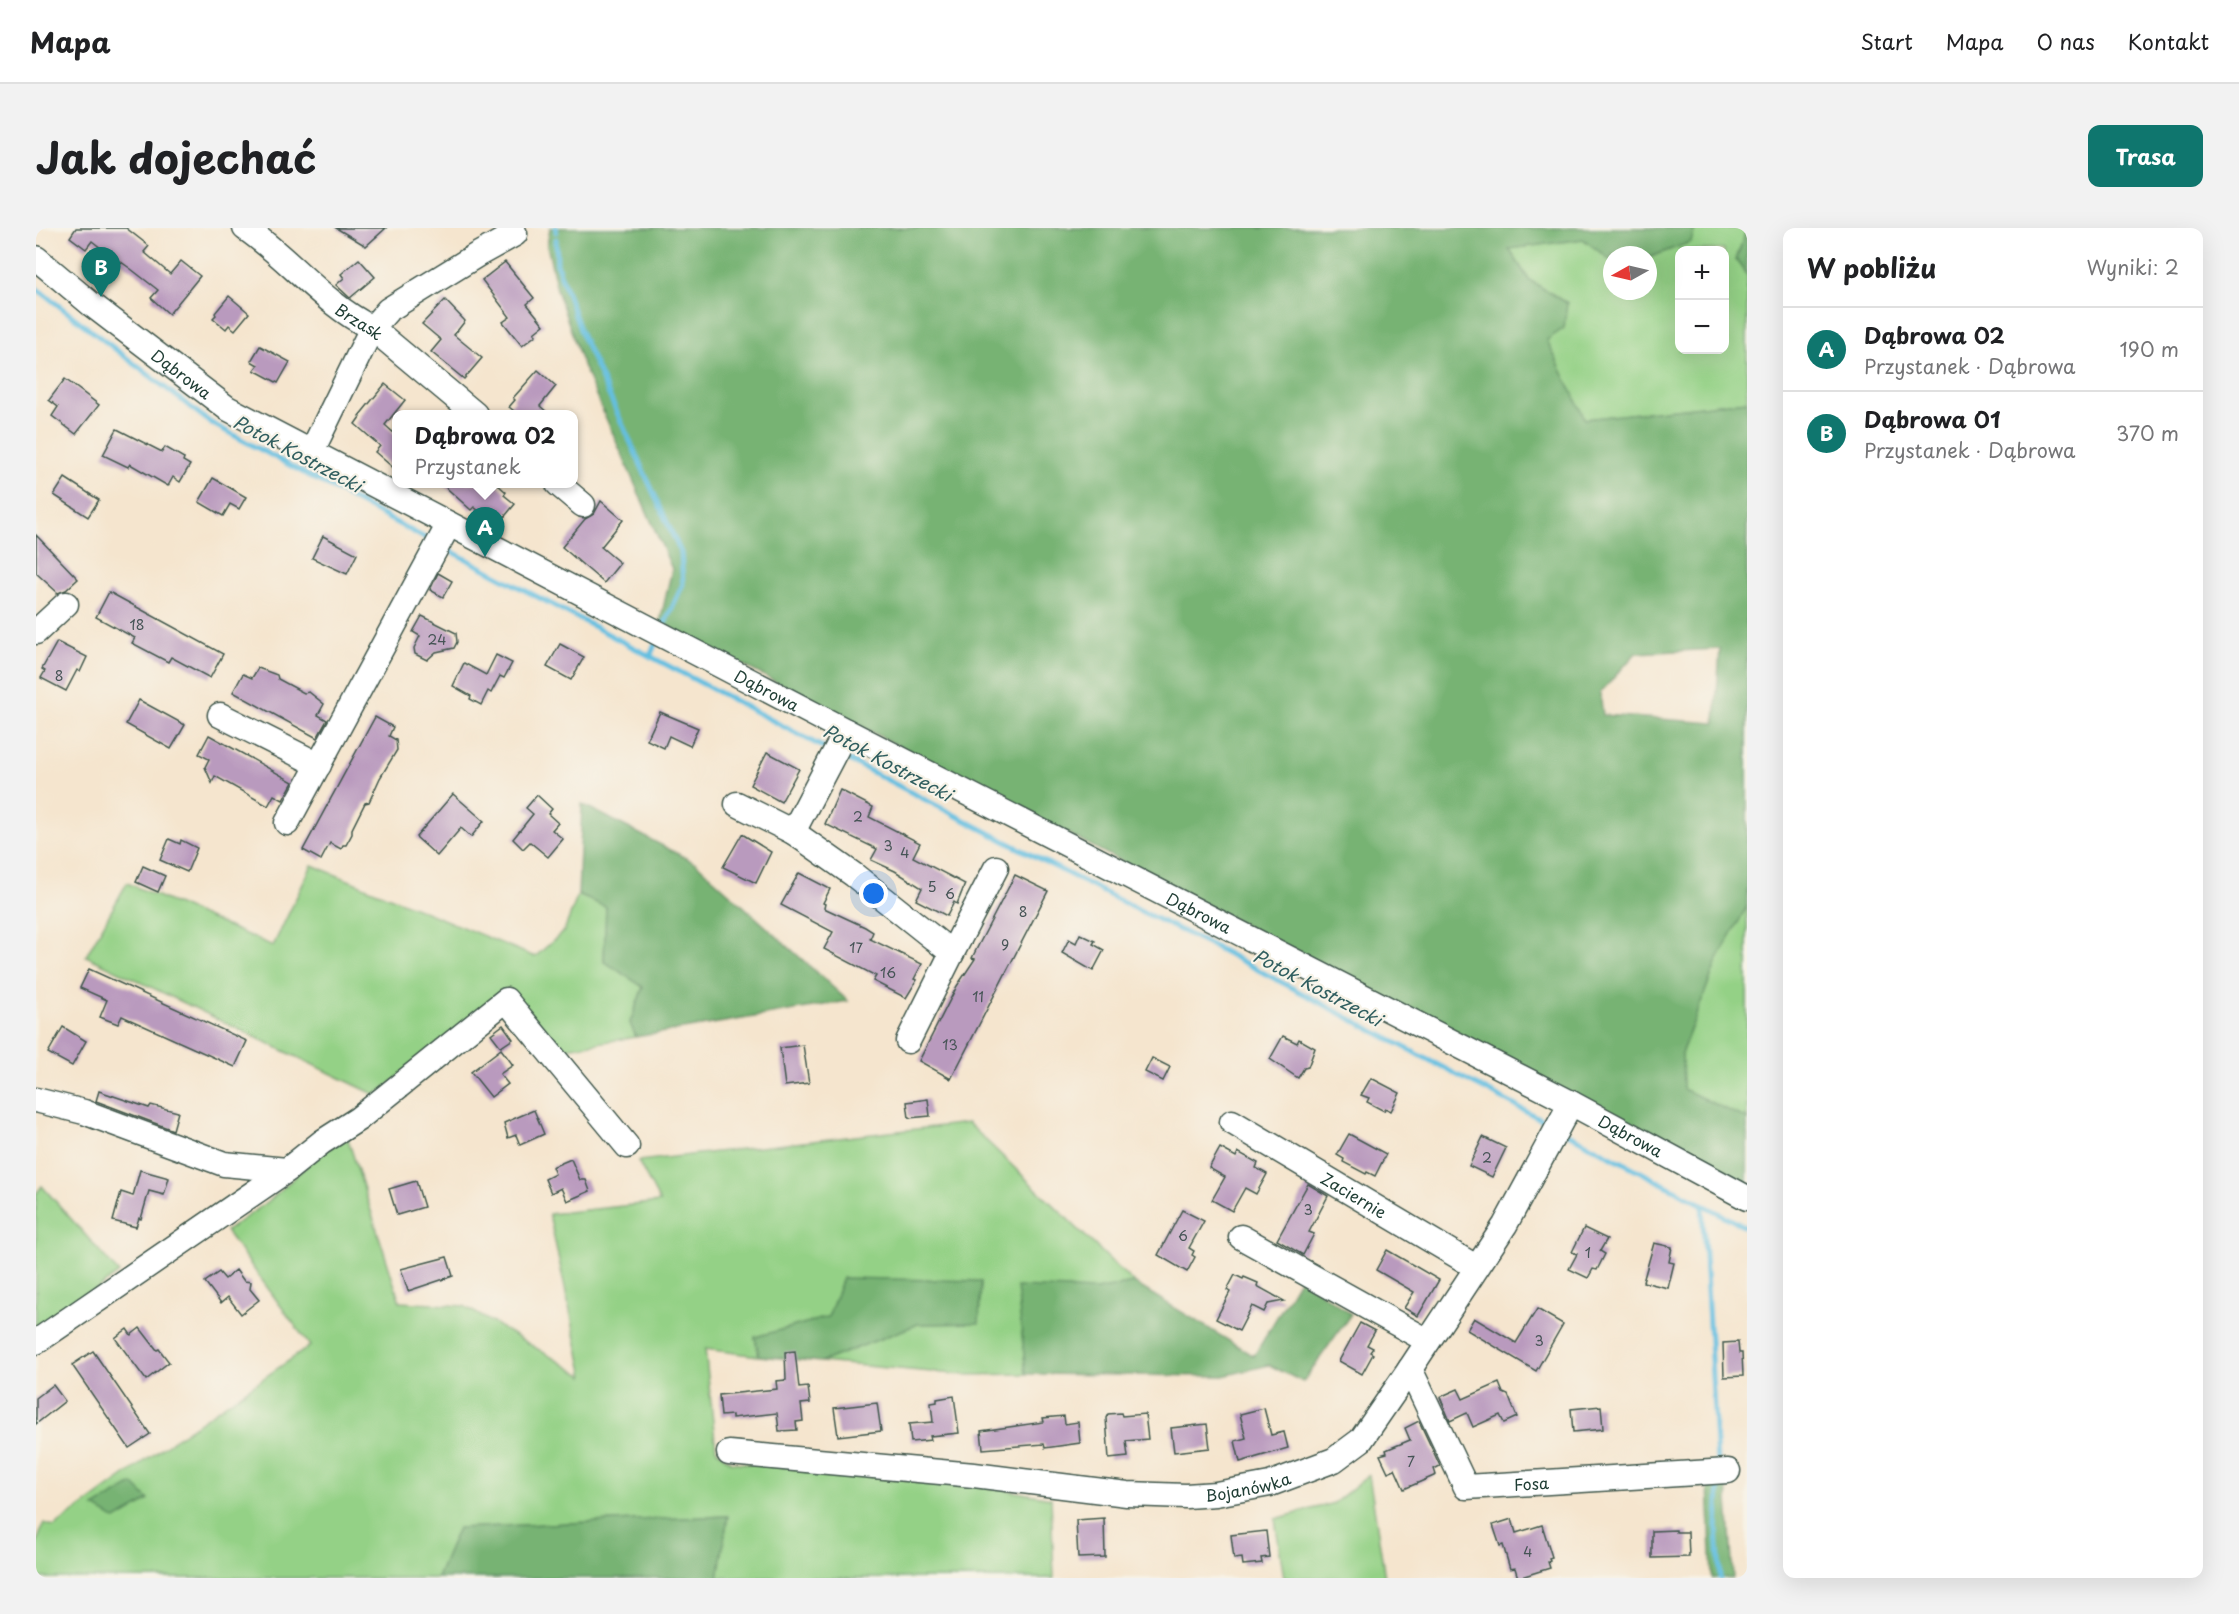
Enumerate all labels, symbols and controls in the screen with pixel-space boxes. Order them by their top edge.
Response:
text: Mapa [30,20,111,63]
text: Start [1861,25,1913,57]
text: Mapa [1946,25,2004,57]
text: O nas [2037,25,2095,57]
text: Kontakt [2128,25,2209,57]
text: Jak dojechać [36,125,317,188]
button: Trasa [2088,125,2203,187]
north arrow [1603,246,1657,300]
map controls [1675,246,1729,354]
button: + [1675,246,1729,300]
pin: B [82,248,120,297]
text: W pobliżu [1807,248,1936,287]
text: Wyniki: 2 [2086,252,2179,282]
street label: Brzask [331,297,389,345]
button: − [1675,300,1729,354]
text: Dąbrowa 02 [1864,318,2005,351]
text: A [1819,334,1834,364]
text: 190 m [2120,334,2179,364]
street label: Dąbrowa [147,343,217,404]
text: Przystanek · Dąbrowa [1864,351,2075,381]
text: Dąbrowa 01 [1864,402,2000,435]
water label: Potok Kostrzecki [229,408,370,500]
popup [392,410,578,488]
text: Dąbrowa 02 [415,418,555,451]
text: B [1820,418,1833,448]
text: 370 m [2116,418,2179,448]
text: Przystanek · Dąbrowa [1864,435,2075,465]
text: Przystanek [415,451,521,481]
pin: A [466,508,504,557]
house number: 18 [129,614,145,635]
house number: 24 [428,629,446,650]
street label: Dąbrowa [730,663,804,717]
house number: 8 [55,665,63,686]
water label: Potok Kostrzecki [819,717,960,809]
house number: 2 [853,806,863,827]
house number: 3 [883,835,893,856]
house number: 4 [900,842,910,863]
house number: 5 [927,876,937,897]
your location [859,879,888,908]
house number: 6 [945,883,955,904]
street label: Dąbrowa [1162,886,1236,939]
house number: 8 [1019,901,1027,922]
house number: 9 [1001,934,1009,955]
house number: 17 [849,937,863,958]
water label: Potok Kostrzecki [1249,942,1390,1034]
house number: 16 [880,962,896,983]
house number: 11 [972,986,984,1007]
house number: 13 [942,1034,958,1055]
street label: Dąbrowa [1594,1108,1667,1163]
house number: 2 [1482,1147,1492,1168]
street label: Zaciernie [1317,1166,1392,1224]
house number: 3 [1303,1199,1313,1220]
house number: 6 [1178,1225,1188,1246]
house number: 1 [1585,1242,1591,1263]
house number: 3 [1534,1330,1544,1351]
house number: 7 [1407,1451,1415,1472]
street label: Bojanówka [1205,1465,1294,1507]
street label: Fosa [1513,1470,1549,1496]
house number: 4 [1523,1541,1533,1562]

